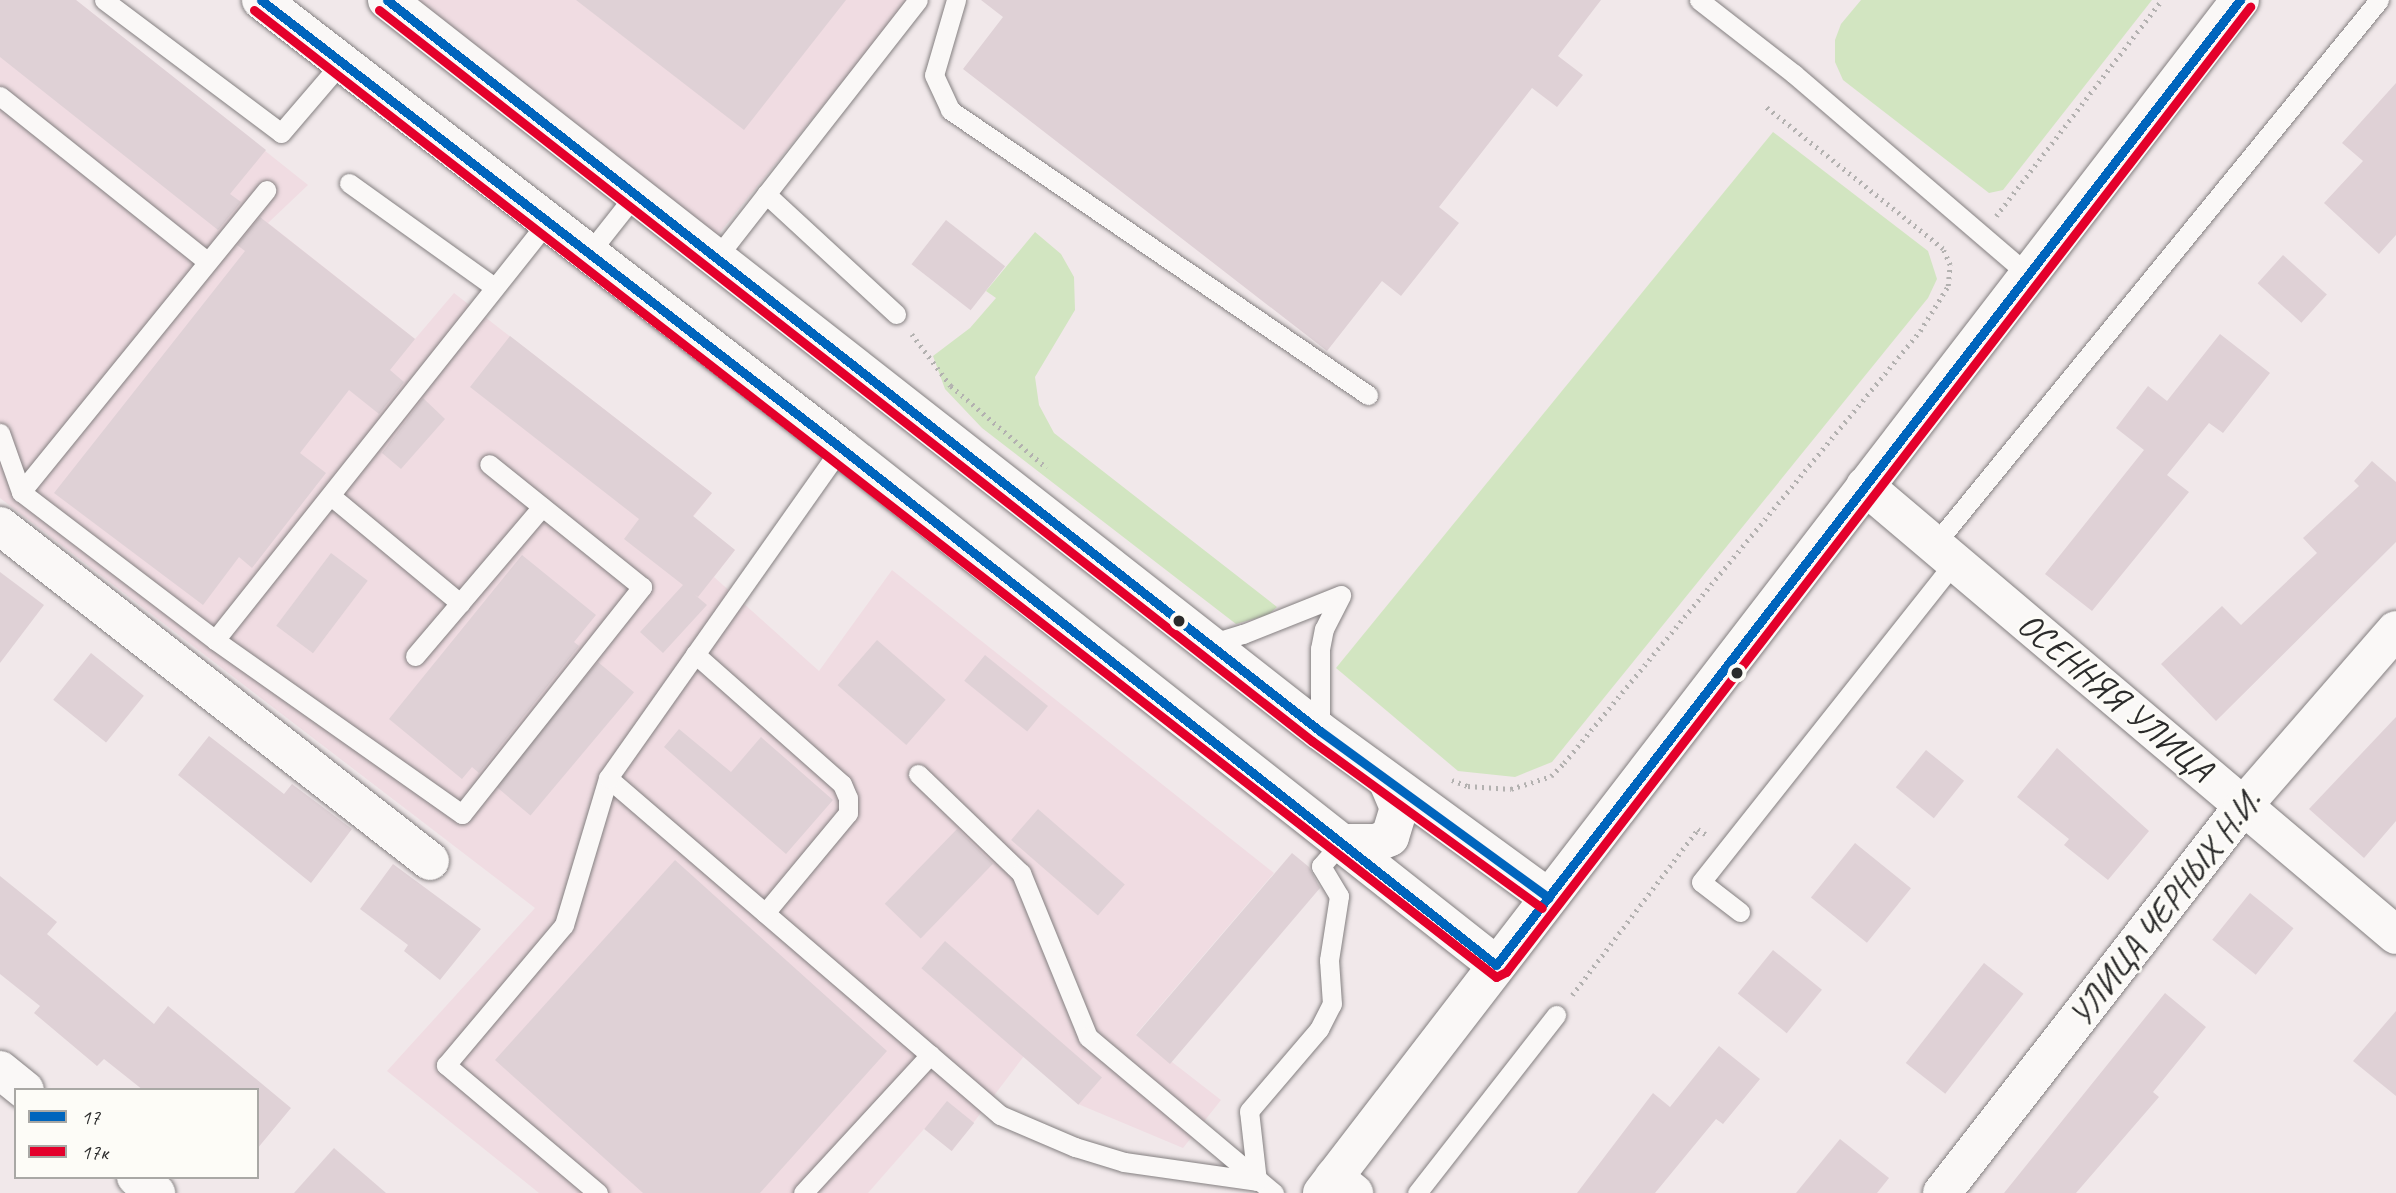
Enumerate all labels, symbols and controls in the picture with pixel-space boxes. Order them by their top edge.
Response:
street label: ОСЕННЯЯ УЛИЦА [2009,604,2221,790]
unlabelled marker [1172,614,1186,628]
unlabelled marker [1730,666,1744,680]
street label: УЛИЦА ЧЕРНЫХ Н.И. [2060,781,2270,1035]
legend [14,1088,259,1179]
text: 17 [81,1104,100,1130]
text: 17к [81,1139,108,1165]

